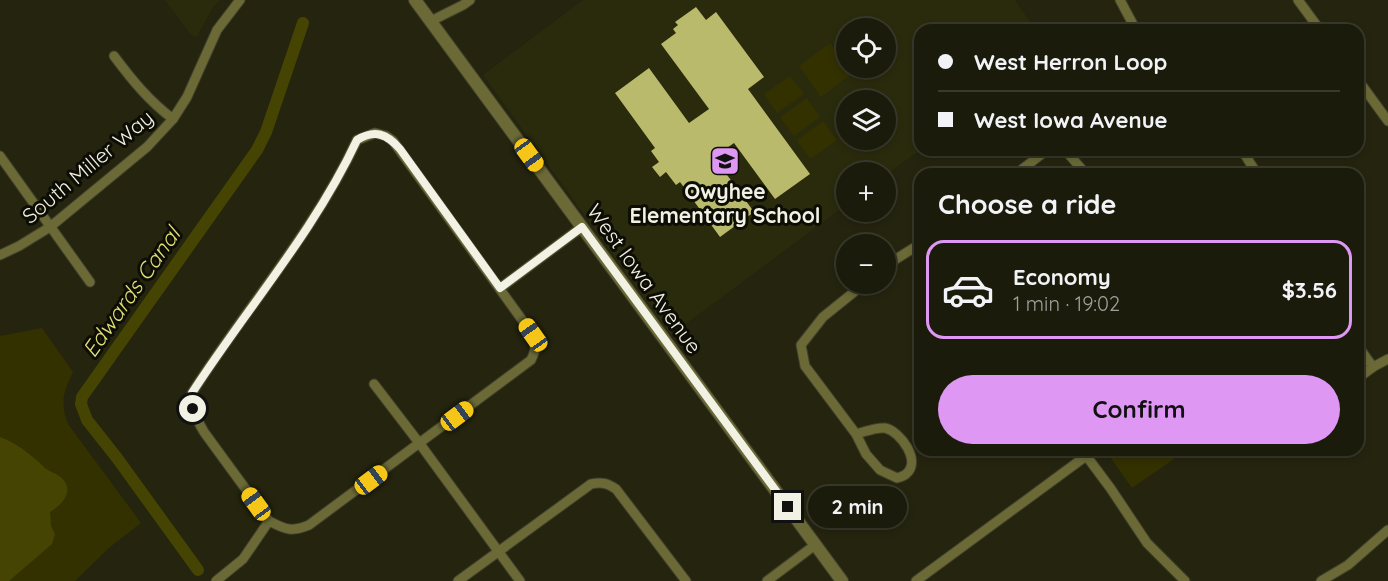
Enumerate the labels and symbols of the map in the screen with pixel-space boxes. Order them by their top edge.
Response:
street label: South Miller Way [17,104,158,229]
car [511,135,547,175]
school or university icon: Owyhee Elementary School [709,145,741,177]
place label: Owyhee Elementary School [630,178,820,228]
street label: West Iowa Avenue [582,199,708,358]
water label: Edwards Canal [76,219,188,362]
car [515,315,551,355]
route start [179,395,206,422]
car [437,398,477,434]
car [351,462,391,498]
car [238,484,274,524]
callout: 2 min [809,486,908,528]
route end [774,493,801,520]

